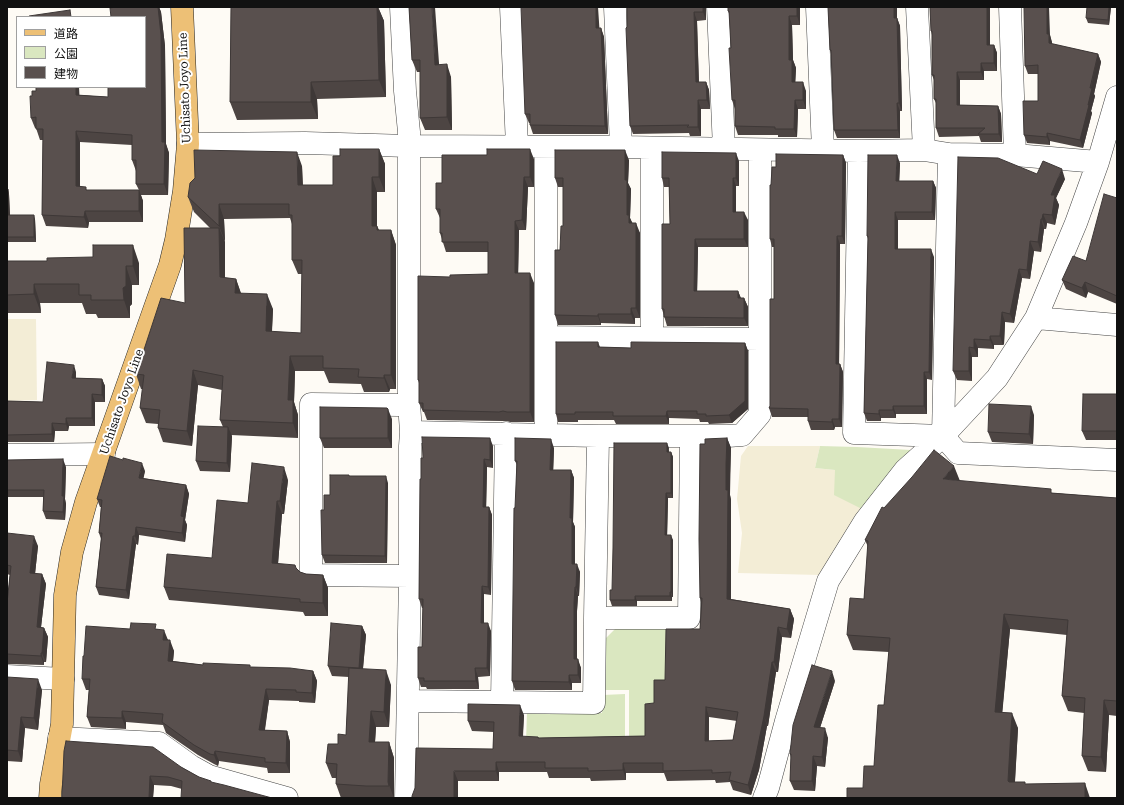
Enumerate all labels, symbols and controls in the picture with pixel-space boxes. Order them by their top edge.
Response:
legend [16,16,146,88]
text: 道路 [54,27,78,41]
street label: Uchisato Joyo Line [176,32,194,144]
text: 公園 [54,47,78,61]
text: 建物 [54,67,78,81]
street label: Uchisato Joyo Line [97,347,147,457]

